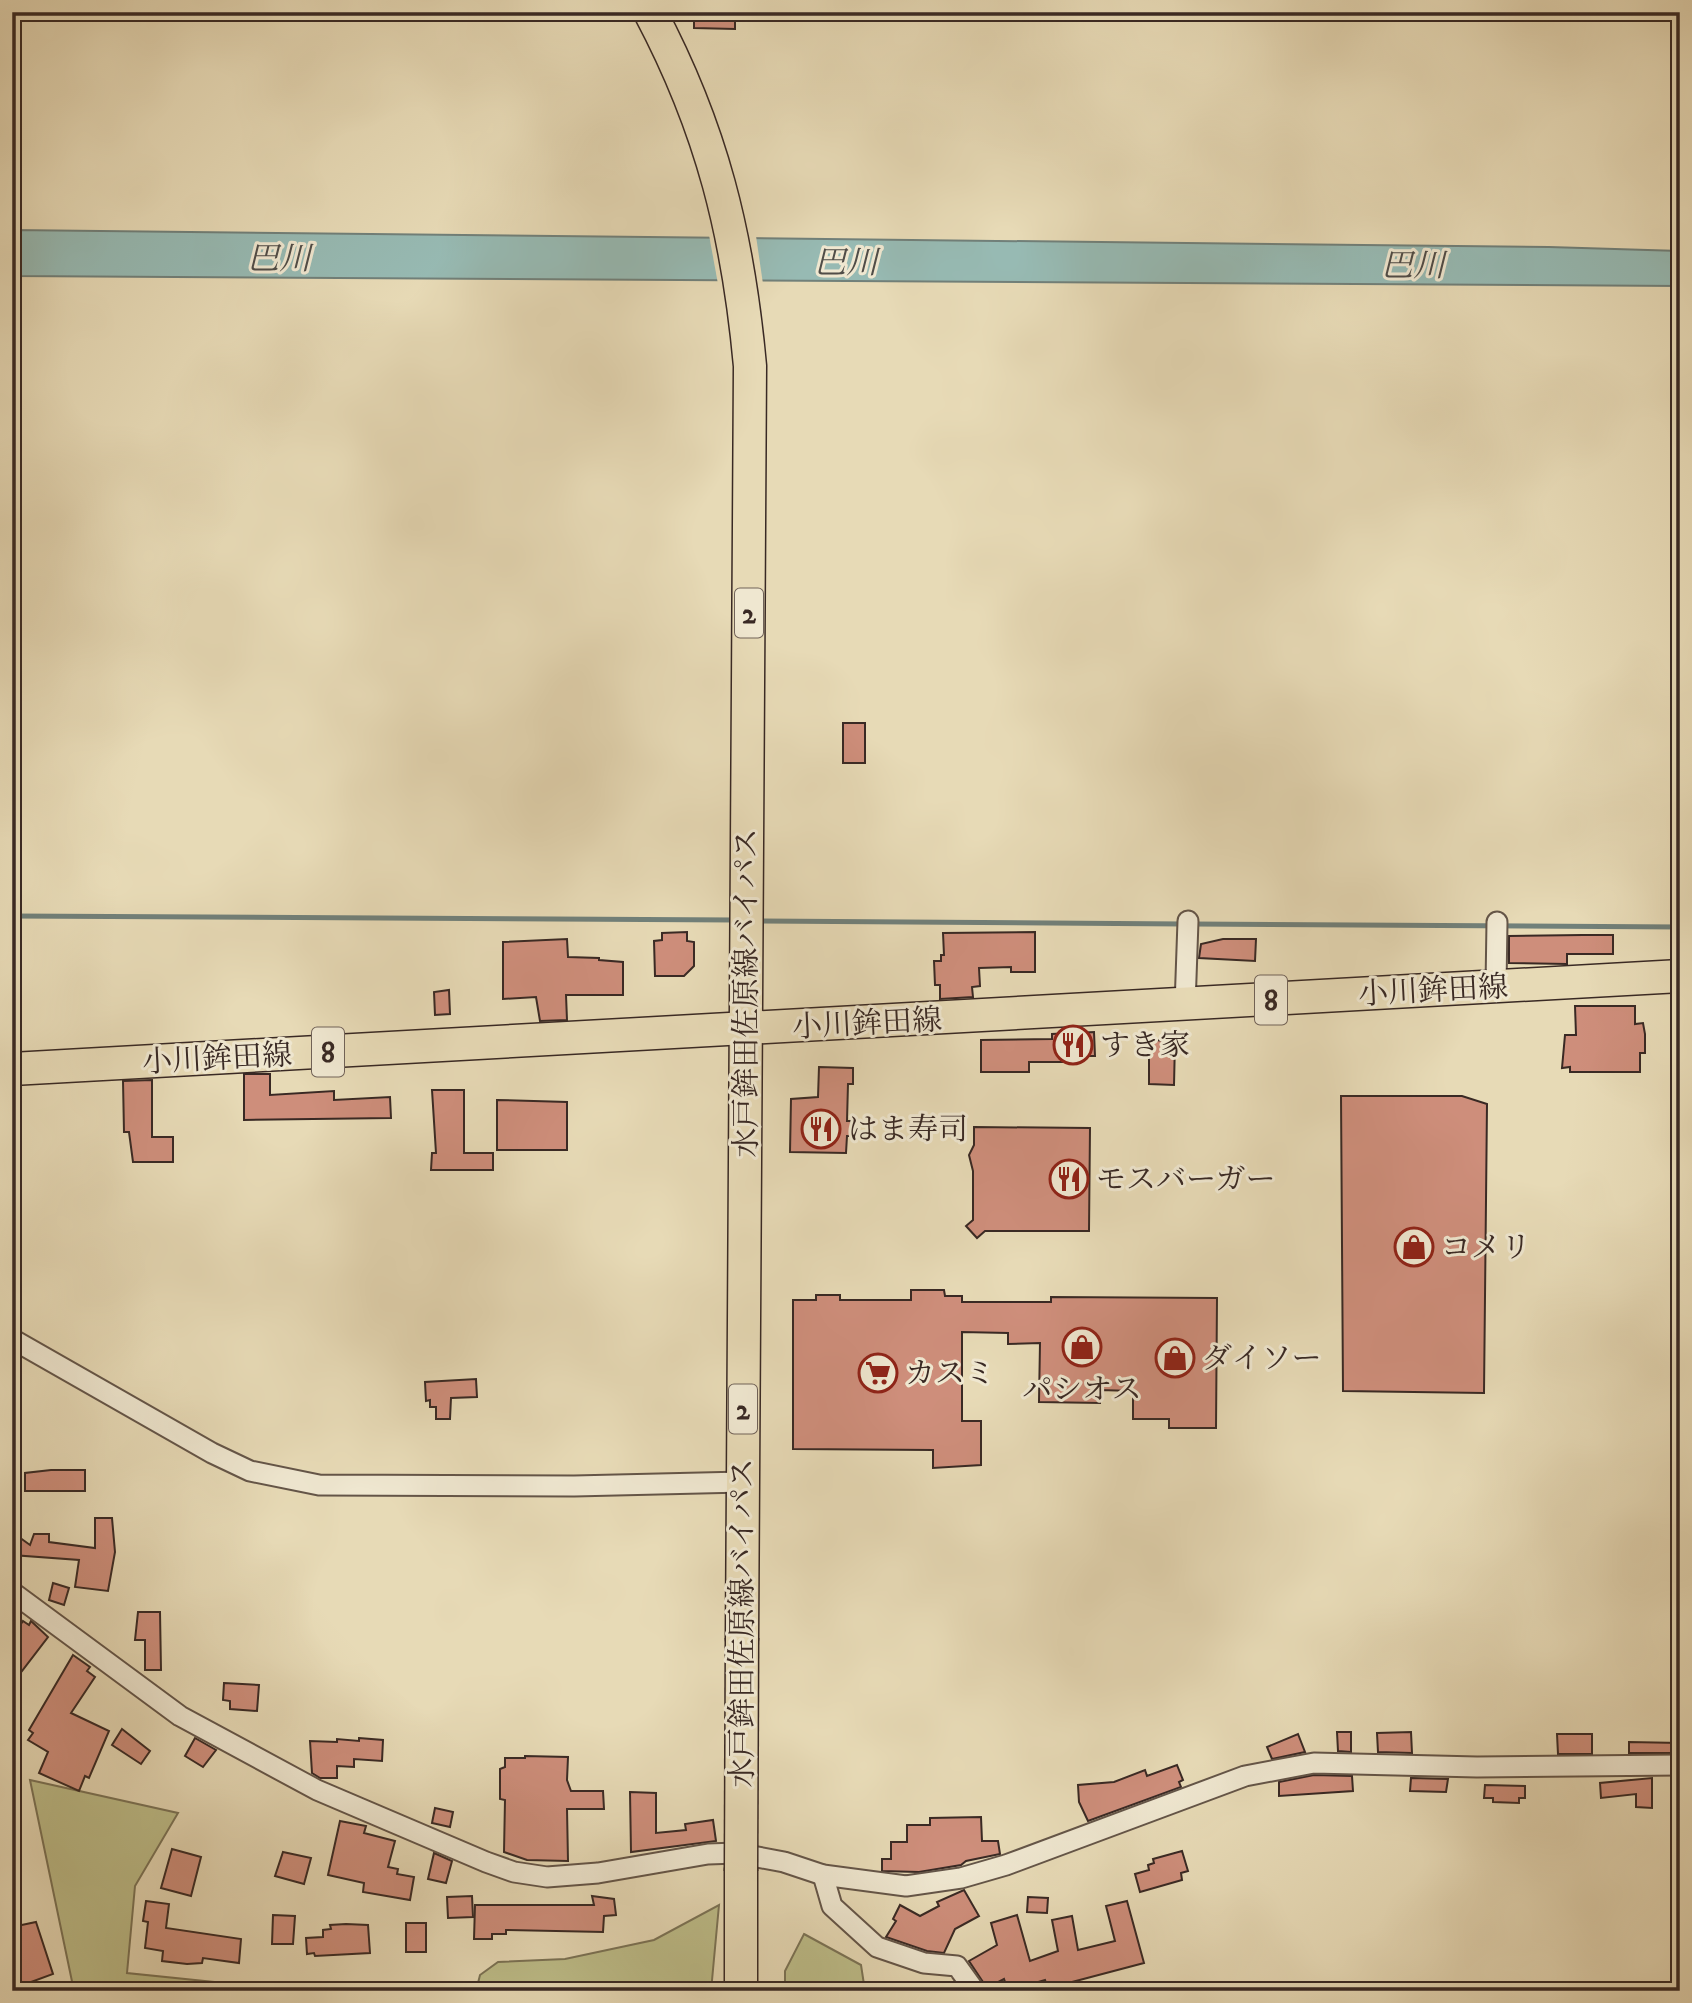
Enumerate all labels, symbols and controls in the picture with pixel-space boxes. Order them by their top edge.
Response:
water label: 巴川 [247,240,314,280]
water label: 巴川 [814,244,881,284]
water label: 巴川 [1381,247,1448,287]
road number: 2 [735,588,763,638]
street label: 水戸鉾田佐原線バイパス [729,828,766,1158]
street label: 小川鉾田線 [1357,969,1509,1014]
road number: 8 [1255,976,1287,1024]
street label: 小川鉾田線 [791,1002,943,1047]
restaurant icon: すき家 [1052,1024,1094,1066]
road number: 8 [312,1028,344,1076]
place label: すき家 [1100,1028,1190,1065]
street label: 小川鉾田線 [141,1037,293,1082]
restaurant icon: はま寿司 [800,1108,842,1150]
place label: はま寿司 [848,1112,968,1149]
restaurant icon: モスバーガー [1048,1158,1090,1200]
place label: モスバーガー [1096,1162,1275,1199]
shop icon: コメリ [1393,1226,1435,1268]
place label: コメリ [1441,1230,1531,1267]
shop icon: パシオス [1061,1326,1103,1368]
shop icon: ダイソー [1154,1337,1196,1379]
place label: ダイソー [1202,1341,1321,1378]
supermarket icon: カスミ [857,1352,899,1394]
place label: カスミ [905,1356,995,1393]
place label: パシオス [1022,1372,1142,1409]
road number: 2 [729,1384,757,1434]
street label: 水戸鉾田佐原線バイパス [725,1458,762,1788]

